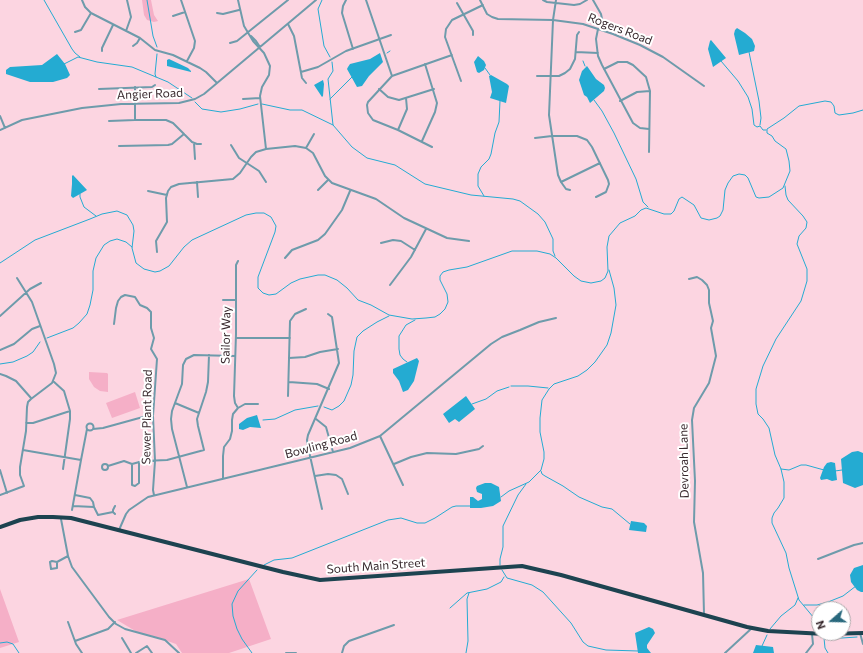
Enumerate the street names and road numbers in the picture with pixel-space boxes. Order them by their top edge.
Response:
street label: Rogers Road [586,10,654,48]
street label: Angier Road [117,86,183,102]
street label: Sailor Way [218,306,234,364]
street label: Sewer Plant Road [139,369,155,465]
street label: Devroah Lane [676,424,692,498]
street label: Bowling Road [283,428,359,462]
street label: South Main Street [326,555,426,577]

